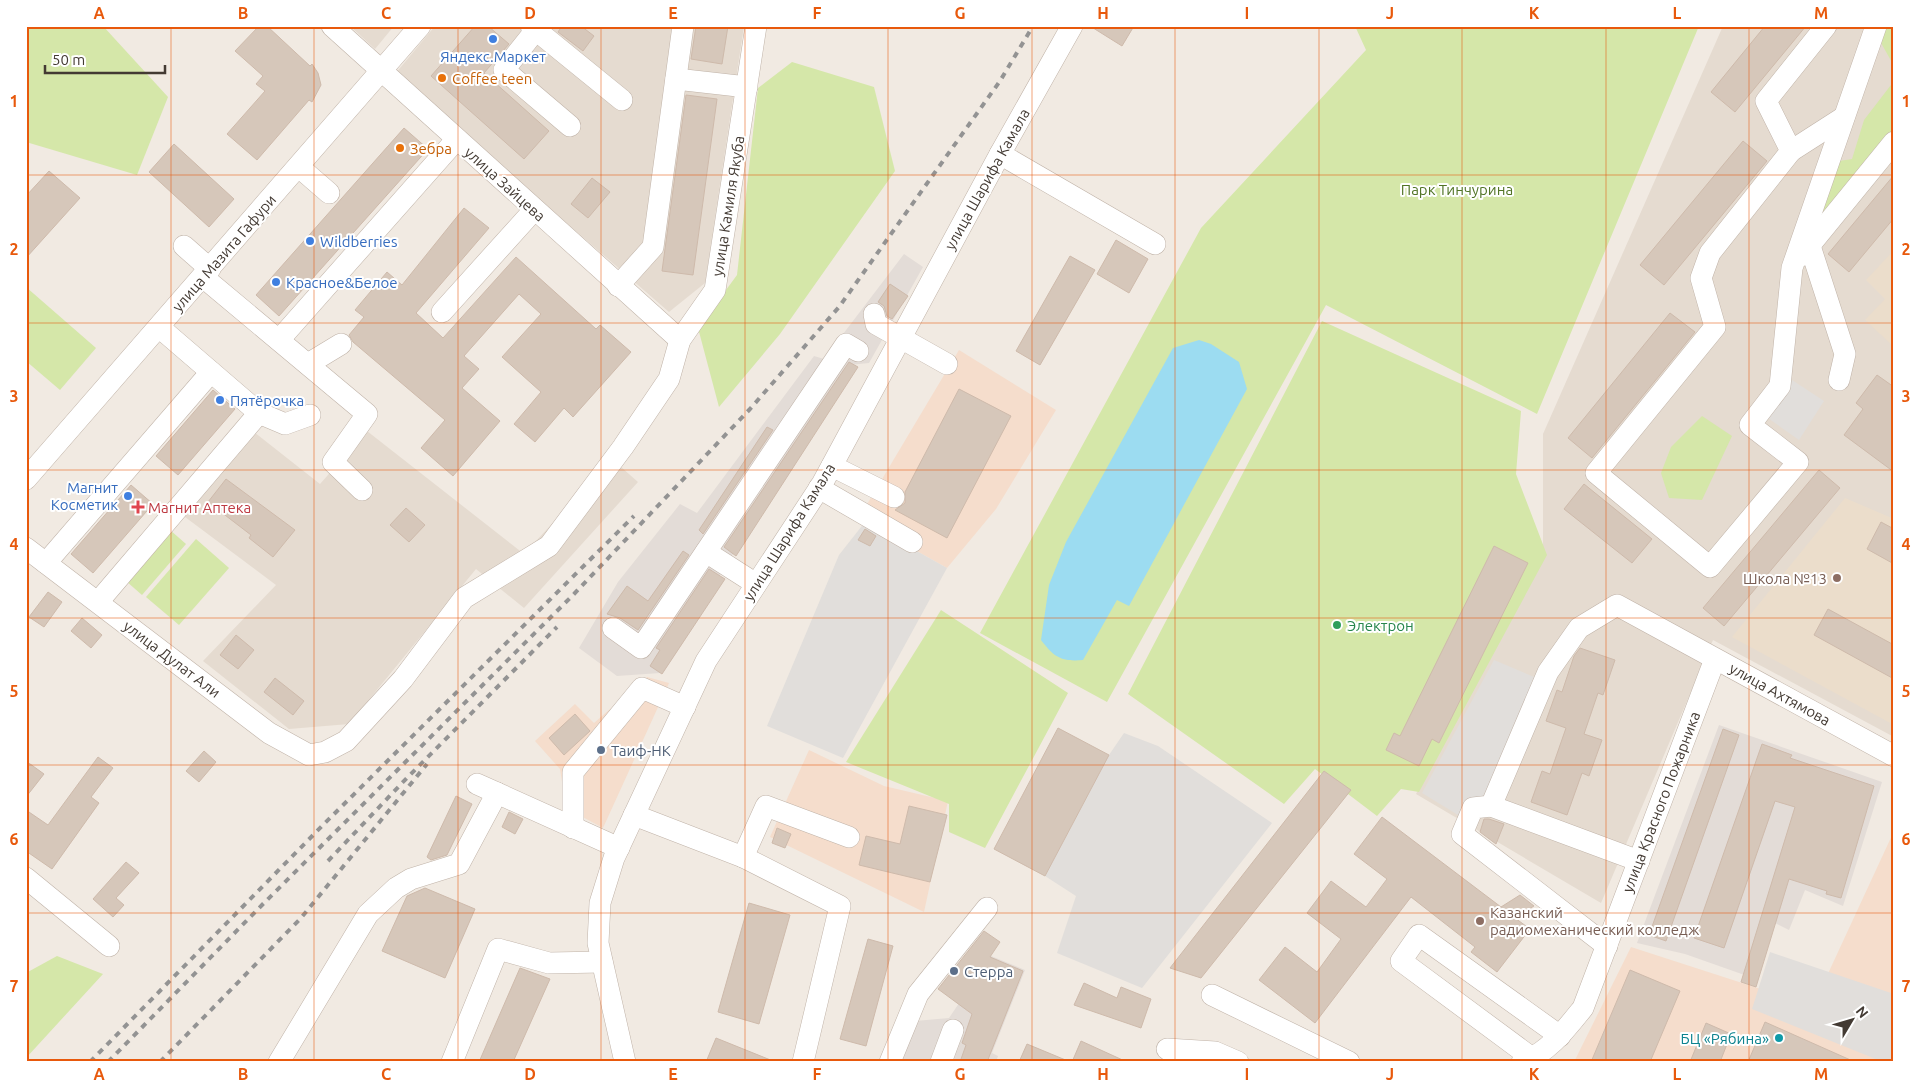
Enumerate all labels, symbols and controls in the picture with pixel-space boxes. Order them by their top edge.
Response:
text: A [93,4,105,22]
text: B [238,4,248,22]
text: C [381,4,391,22]
text: D [524,4,536,22]
text: E [668,4,678,22]
text: F [813,4,822,22]
text: G [954,4,966,22]
text: H [1097,4,1109,22]
text: I [1245,4,1249,22]
text: J [1386,4,1394,22]
text: K [1529,4,1540,22]
text: L [1673,4,1682,22]
text: M [1814,4,1828,22]
marker: Яндекс.Маркет [487,33,499,45]
scale bar [45,42,165,74]
place label: Яндекс.Маркет [440,48,546,65]
text: 50 m [52,51,85,68]
place label: Coffee teen [452,70,532,87]
marker: Coffee teen [436,72,448,84]
text: 1 [9,92,19,110]
text: 1 [1901,92,1911,110]
street label: улица Шарифа Камала [941,105,1033,253]
street label: улица Камиля Якуба [708,134,748,278]
place label: Зебра [410,140,452,157]
marker: Зебра [394,142,406,154]
street label: улица Зайцева [461,143,549,225]
park label: Парк Тинчурина [1401,181,1513,198]
street label: улица Мазита Гафури [169,191,279,315]
place label: Wildberries [320,233,397,250]
marker: Wildberries [304,235,316,247]
text: 2 [9,240,19,258]
text: 2 [1901,240,1911,258]
place label: Красное&Белое [286,274,398,291]
marker: Красное&Белое [270,276,282,288]
text: 3 [9,387,19,405]
text: 3 [1901,387,1911,405]
place label: Пятёрочка [230,392,304,409]
marker: Пятёрочка [214,394,226,406]
street label: улица Шарифа Камала [740,460,838,604]
place label: Магнит Косметик [51,479,118,513]
marker: Магнит Косметик [122,490,134,502]
place label: Магнит Аптека [148,499,251,516]
marker: Магнит Аптека [132,501,144,513]
text: 4 [9,535,19,553]
text: 4 [1901,535,1911,553]
place label: Школа №13 [1743,570,1827,587]
marker: Школа №13 [1831,572,1843,584]
street label: улица Дулат Али [120,617,224,701]
place label: Электрон [1347,617,1414,634]
marker: Электрон [1331,619,1343,631]
street label: улица Ахтямова [1727,659,1833,729]
text: 5 [9,682,19,700]
text: 5 [1901,682,1911,700]
street label: улица Красного Пожарника [1619,709,1703,895]
place label: Таиф-НК [611,742,671,759]
marker: Таиф-НК [595,744,607,756]
text: 6 [9,830,19,848]
text: 6 [1901,830,1911,848]
place label: Казанский радиомеханический колледж [1490,904,1699,938]
marker: Казанский радиомеханический колледж [1474,915,1486,927]
place label: Стерра [964,963,1013,980]
marker: Стерра [948,965,960,977]
text: 7 [9,977,19,995]
text: 7 [1901,977,1911,995]
north arrow [1828,996,1878,1046]
text: N [1853,1003,1872,1021]
place label: БЦ «Рябина» [1681,1030,1769,1047]
marker: БЦ «Рябина» [1773,1032,1785,1044]
text: A [93,1065,105,1083]
text: B [238,1065,248,1083]
text: C [381,1065,391,1083]
text: D [524,1065,536,1083]
text: E [668,1065,678,1083]
text: F [813,1065,822,1083]
text: G [954,1065,966,1083]
text: H [1097,1065,1109,1083]
text: I [1245,1065,1249,1083]
text: J [1386,1065,1394,1083]
text: K [1529,1065,1540,1083]
text: L [1673,1065,1682,1083]
text: M [1814,1065,1828,1083]

